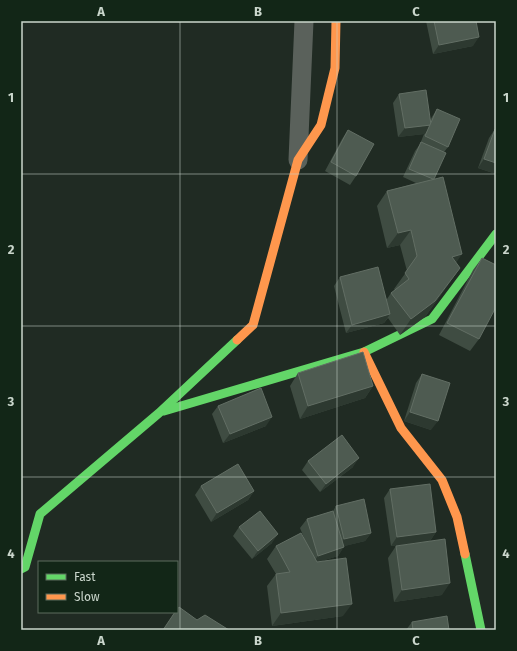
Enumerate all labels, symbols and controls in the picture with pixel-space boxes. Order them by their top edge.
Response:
text: A [96,4,105,19]
text: B [254,4,262,19]
text: C [412,4,420,19]
text: 1 [8,90,14,105]
text: 1 [503,90,509,105]
text: 2 [8,242,15,257]
text: 2 [503,242,510,257]
text: 3 [7,394,15,409]
text: 3 [502,394,510,409]
text: 4 [7,546,15,561]
text: 4 [502,546,510,561]
legend [38,561,178,613]
text: Fast [74,570,96,584]
text: Slow [74,590,100,604]
text: A [96,633,105,648]
text: B [254,633,262,648]
text: C [412,633,420,648]

